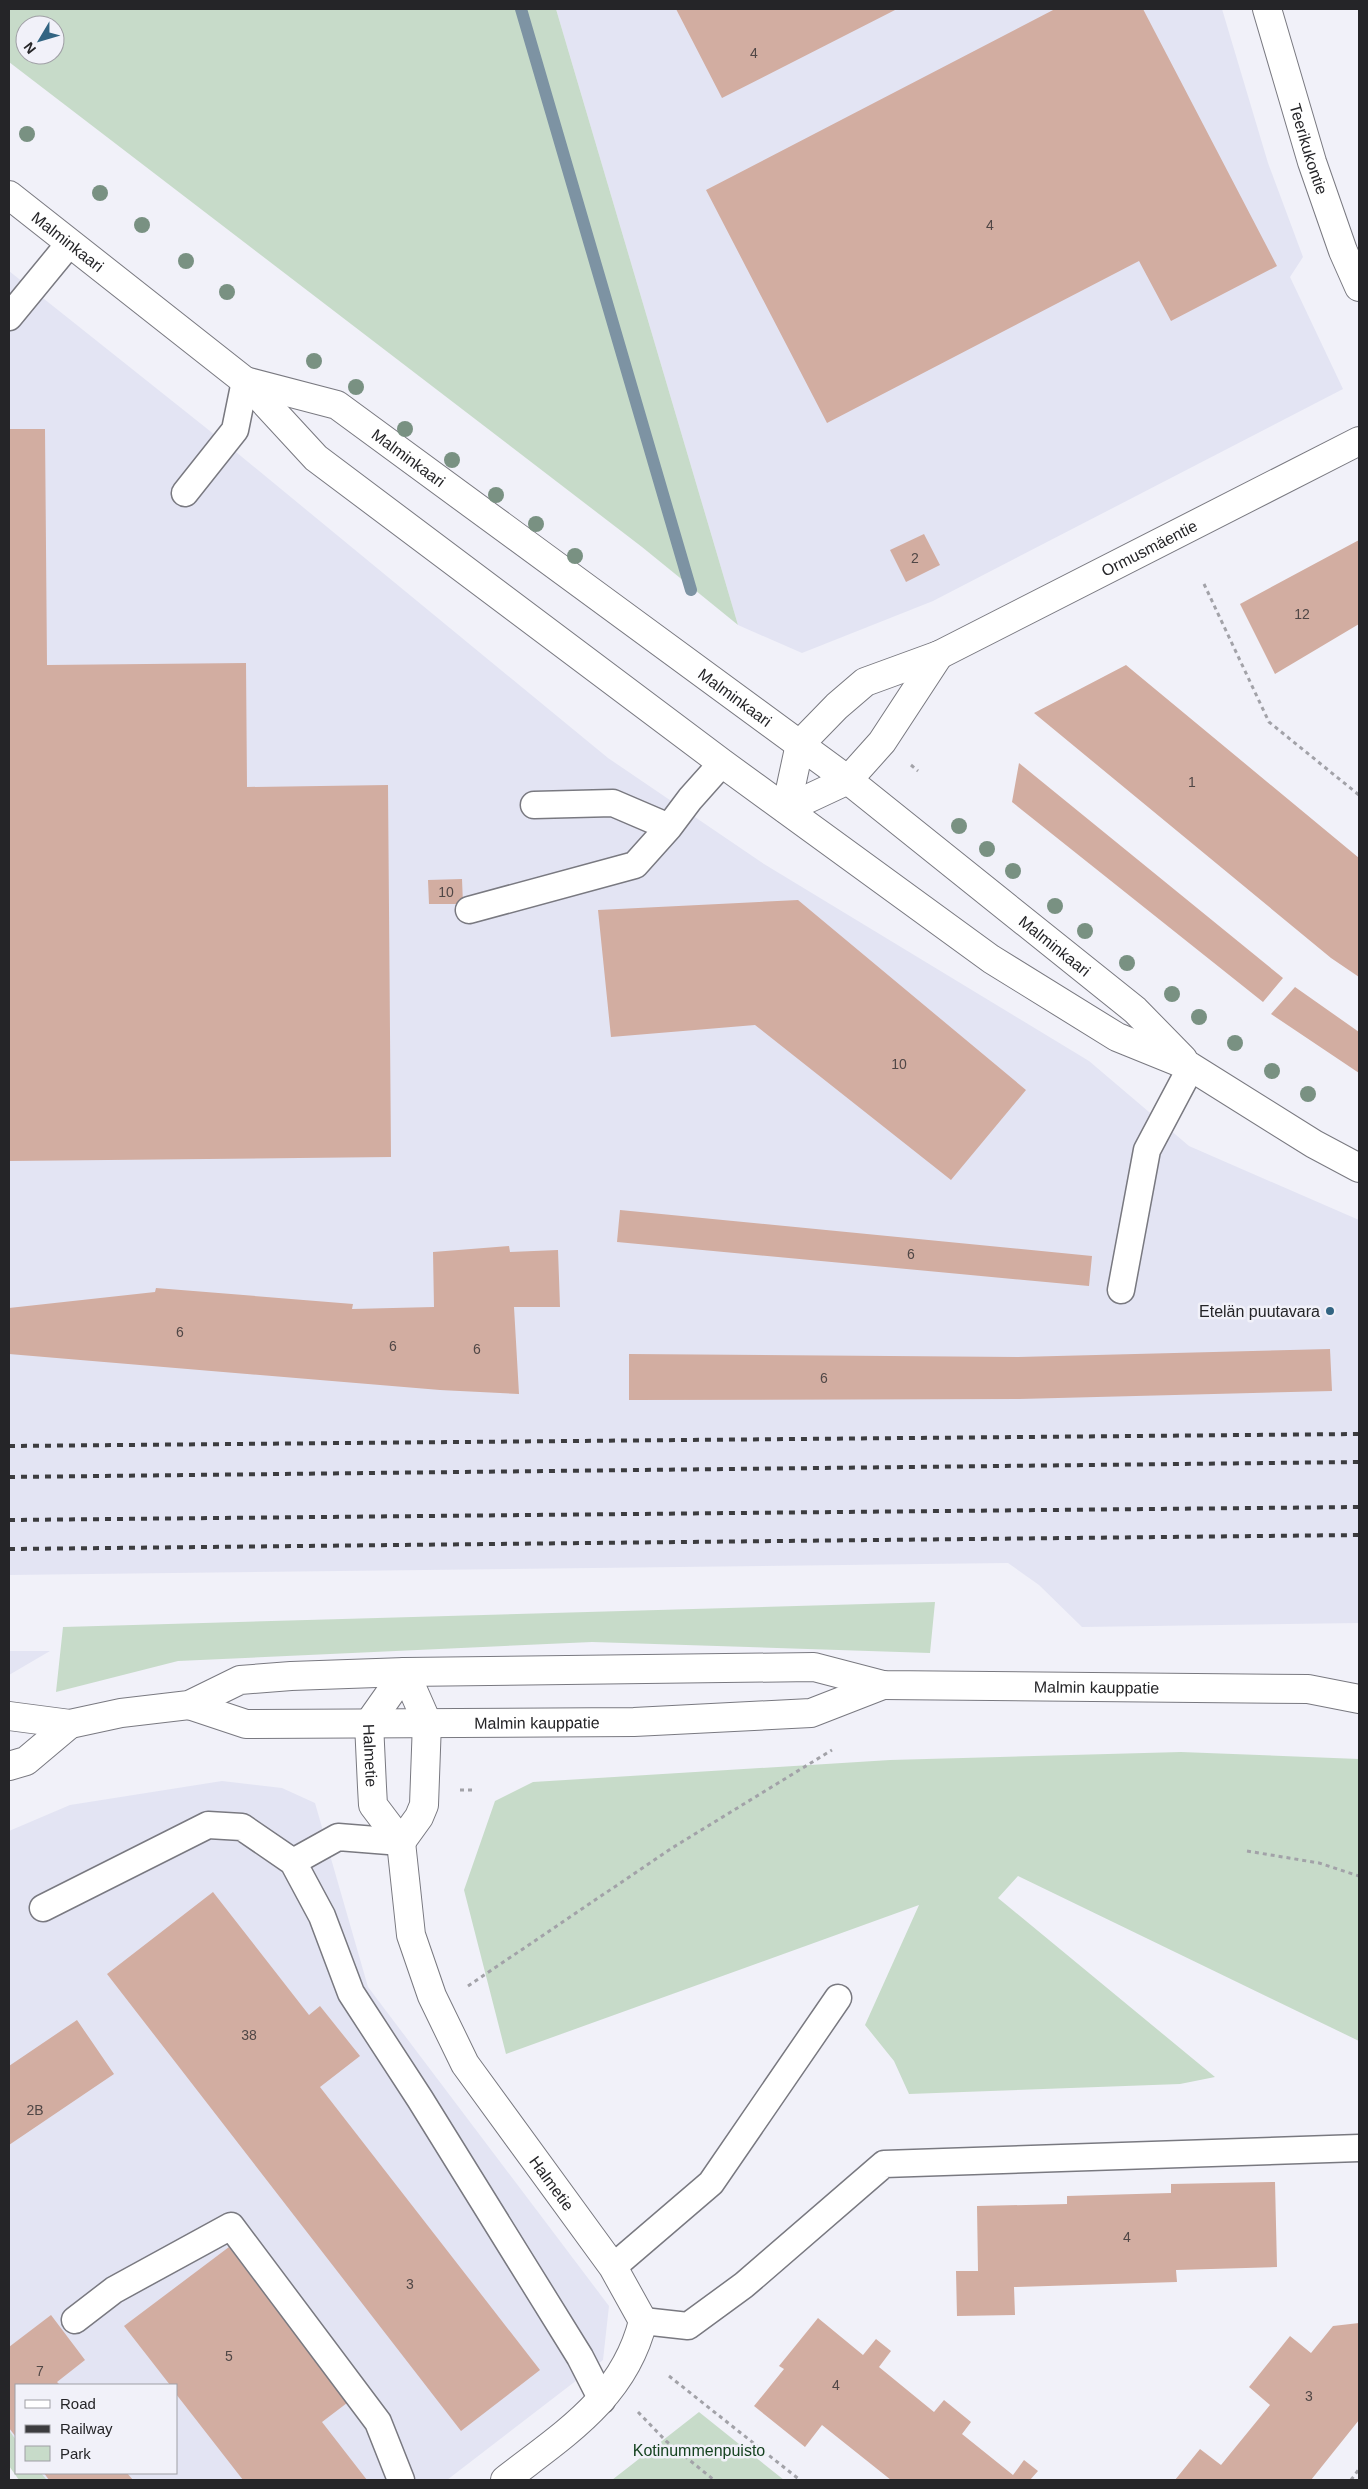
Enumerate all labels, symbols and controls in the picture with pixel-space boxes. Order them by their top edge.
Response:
north arrow [15,15,65,65]
text: N [20,39,39,57]
house number: 4 [750,45,758,61]
street label: Teerikukontie [1286,102,1331,197]
street label: Malminkaari [28,208,107,275]
house number: 4 [986,217,994,233]
street label: Malminkaari [369,426,448,490]
street label: Ormusmäentie [1099,517,1200,580]
house number: 2 [911,550,919,566]
house number: 12 [1294,606,1310,622]
street label: Malminkaari [695,665,775,730]
house number: 1 [1188,774,1196,790]
house number: 10 [438,884,454,900]
street label: Malminkaari [1016,913,1094,980]
house number: 10 [891,1056,907,1072]
house number: 6 [907,1246,915,1262]
place label: Etelän puutavara [1199,1303,1320,1320]
marker: Etelän puutavara [1324,1305,1336,1317]
house number: 6 [176,1324,184,1340]
house number: 6 [389,1338,397,1354]
house number: 6 [473,1341,481,1357]
house number: 6 [820,1370,828,1386]
street label: Malmin kauppatie [1034,1678,1159,1697]
street label: Malmin kauppatie [474,1714,600,1732]
street label: Halmetie [360,1724,380,1788]
house number: 38 [241,2027,257,2043]
house number: 2B [26,2102,44,2118]
street label: Halmetie [526,2153,577,2214]
house number: 4 [1123,2229,1131,2245]
house number: 3 [406,2276,414,2292]
house number: 5 [225,2348,233,2364]
house number: 7 [36,2363,44,2379]
house number: 4 [832,2377,840,2393]
legend [15,2384,178,2474]
house number: 3 [1305,2388,1313,2404]
text: Road [60,2395,96,2412]
text: Railway [60,2420,113,2437]
park label: Kotinummenpuisto [633,2442,765,2459]
text: Park [60,2445,91,2462]

